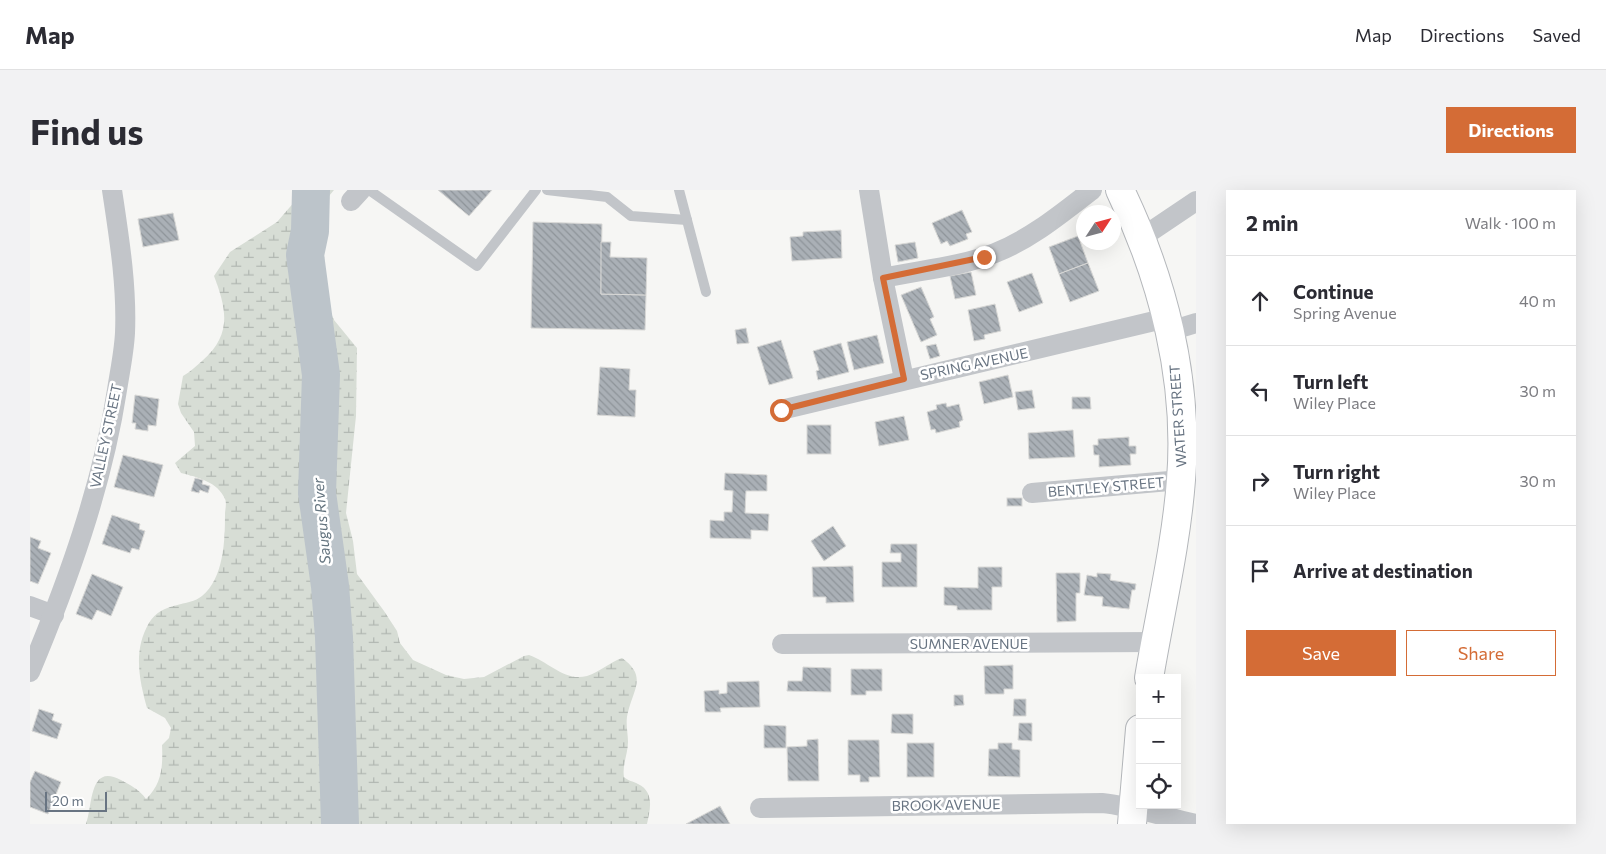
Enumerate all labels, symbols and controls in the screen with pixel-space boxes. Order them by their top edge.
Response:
text: Map [25,20,75,49]
text: Map [1355,24,1392,46]
text: Directions [1420,24,1504,46]
text: Saved [1532,24,1581,46]
button: Directions [1446,107,1576,153]
text: Find us [30,109,144,152]
north arrow [1076,205,1121,250]
text: 2 min [1246,210,1298,235]
text: Walk · 100 m [1465,213,1556,232]
route end [973,246,996,269]
text: Continue [1293,280,1373,303]
icon: ahead [1246,287,1274,315]
text: 40 m [1519,291,1556,310]
text: Spring Avenue [1293,303,1397,322]
street label: SPRING AVENUE [919,344,1029,383]
street label: WATER STREET [1165,364,1190,468]
text: Turn left [1293,370,1368,393]
icon: left [1246,377,1274,405]
text: 30 m [1519,381,1556,400]
street label: VALLEY STREET [86,382,125,490]
text: Wiley Place [1293,393,1376,412]
route start [770,399,793,422]
text: Turn right [1293,460,1380,483]
icon: right [1246,467,1274,495]
text: 30 m [1519,471,1556,490]
street label: BENTLEY STREET [1047,473,1165,500]
water label: Saugus River [308,476,334,565]
text: Wiley Place [1293,483,1376,502]
icon: arrive [1246,557,1274,585]
text: Arrive at destination [1293,559,1473,582]
button: Save [1246,630,1396,676]
button: Share [1406,630,1556,676]
street label: SUMNER AVENUE [910,635,1028,652]
map controls [1136,674,1181,809]
button: + [1136,674,1181,719]
button: − [1136,719,1181,764]
button: locate [1136,764,1181,809]
scale bar [45,789,108,812]
text: 20 m [52,792,84,809]
street label: BROOK AVENUE [891,795,1001,814]

